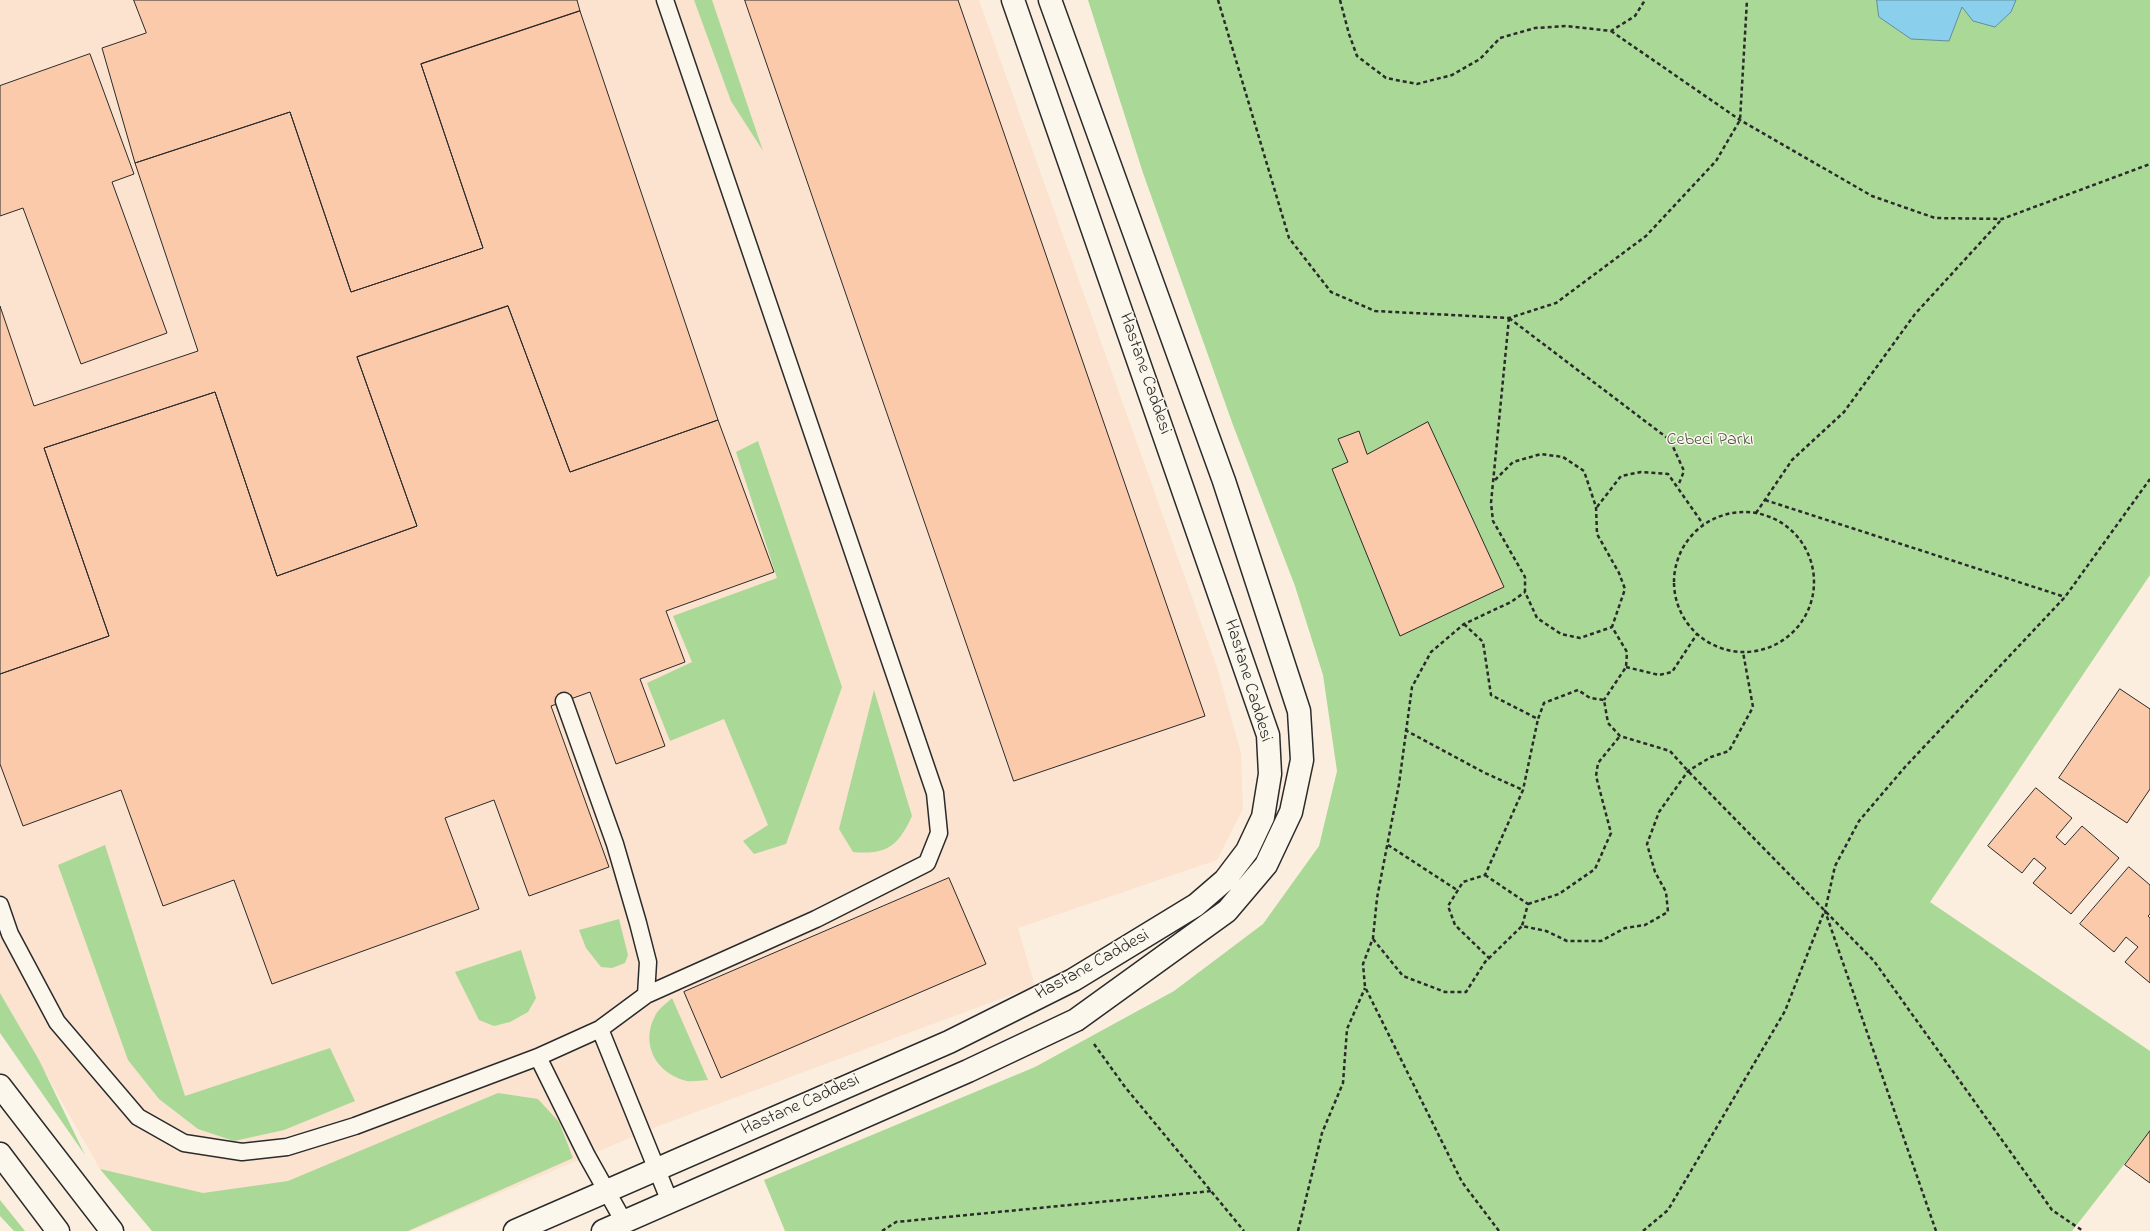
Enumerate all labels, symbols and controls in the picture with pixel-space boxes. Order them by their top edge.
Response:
street label: Hastane Caddesi [1113,311,1175,437]
park label: Cebeci Parkı [1666,430,1754,452]
street label: Hastane Caddesi [1218,617,1276,745]
street label: Hastane Caddesi [1032,926,1154,1006]
street label: Hastane Caddesi [739,1070,863,1142]

